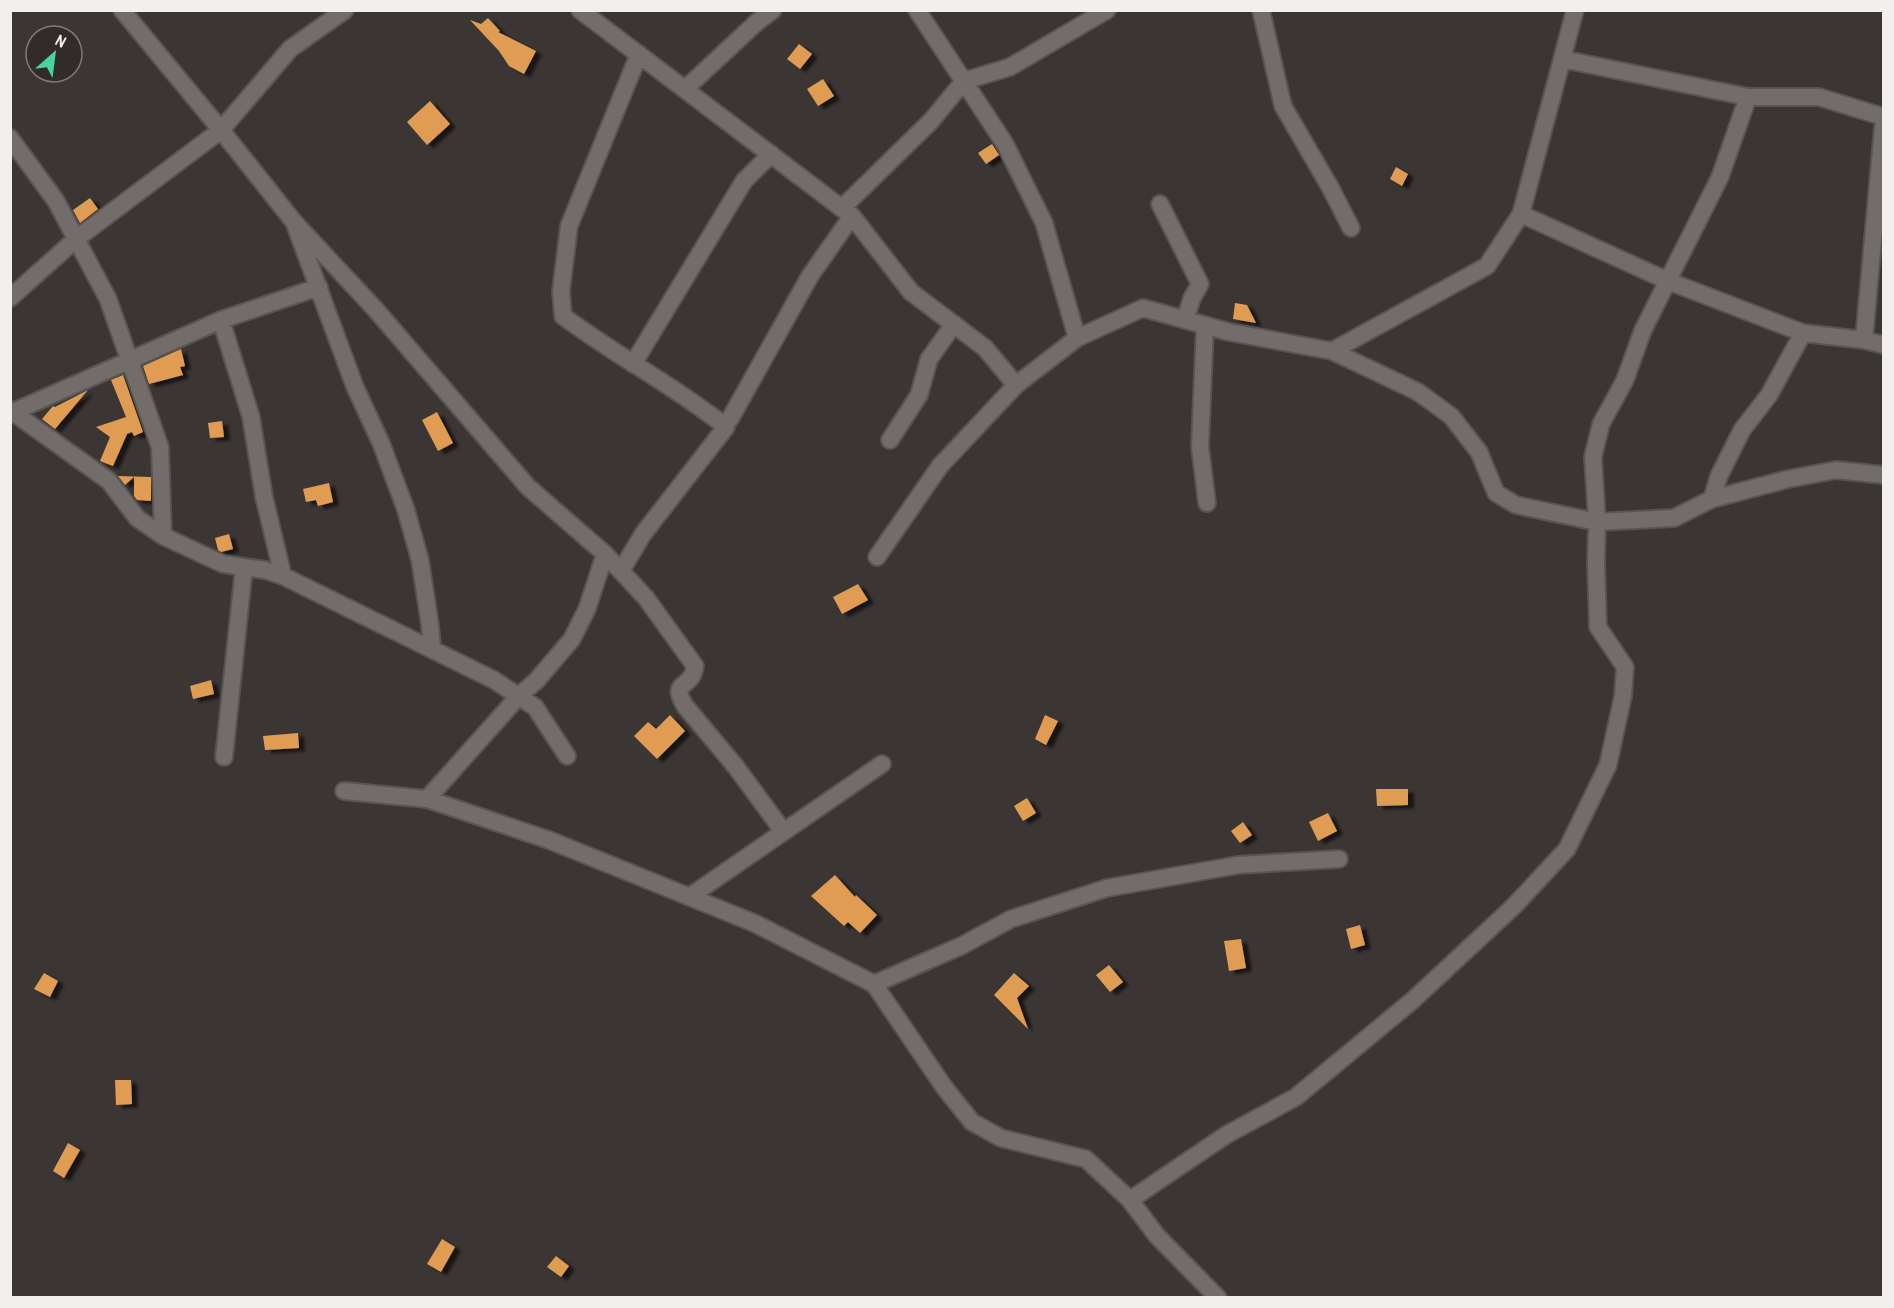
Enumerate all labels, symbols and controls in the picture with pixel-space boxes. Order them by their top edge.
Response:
north arrow [24,24,84,84]
text: N [52,29,70,53]

